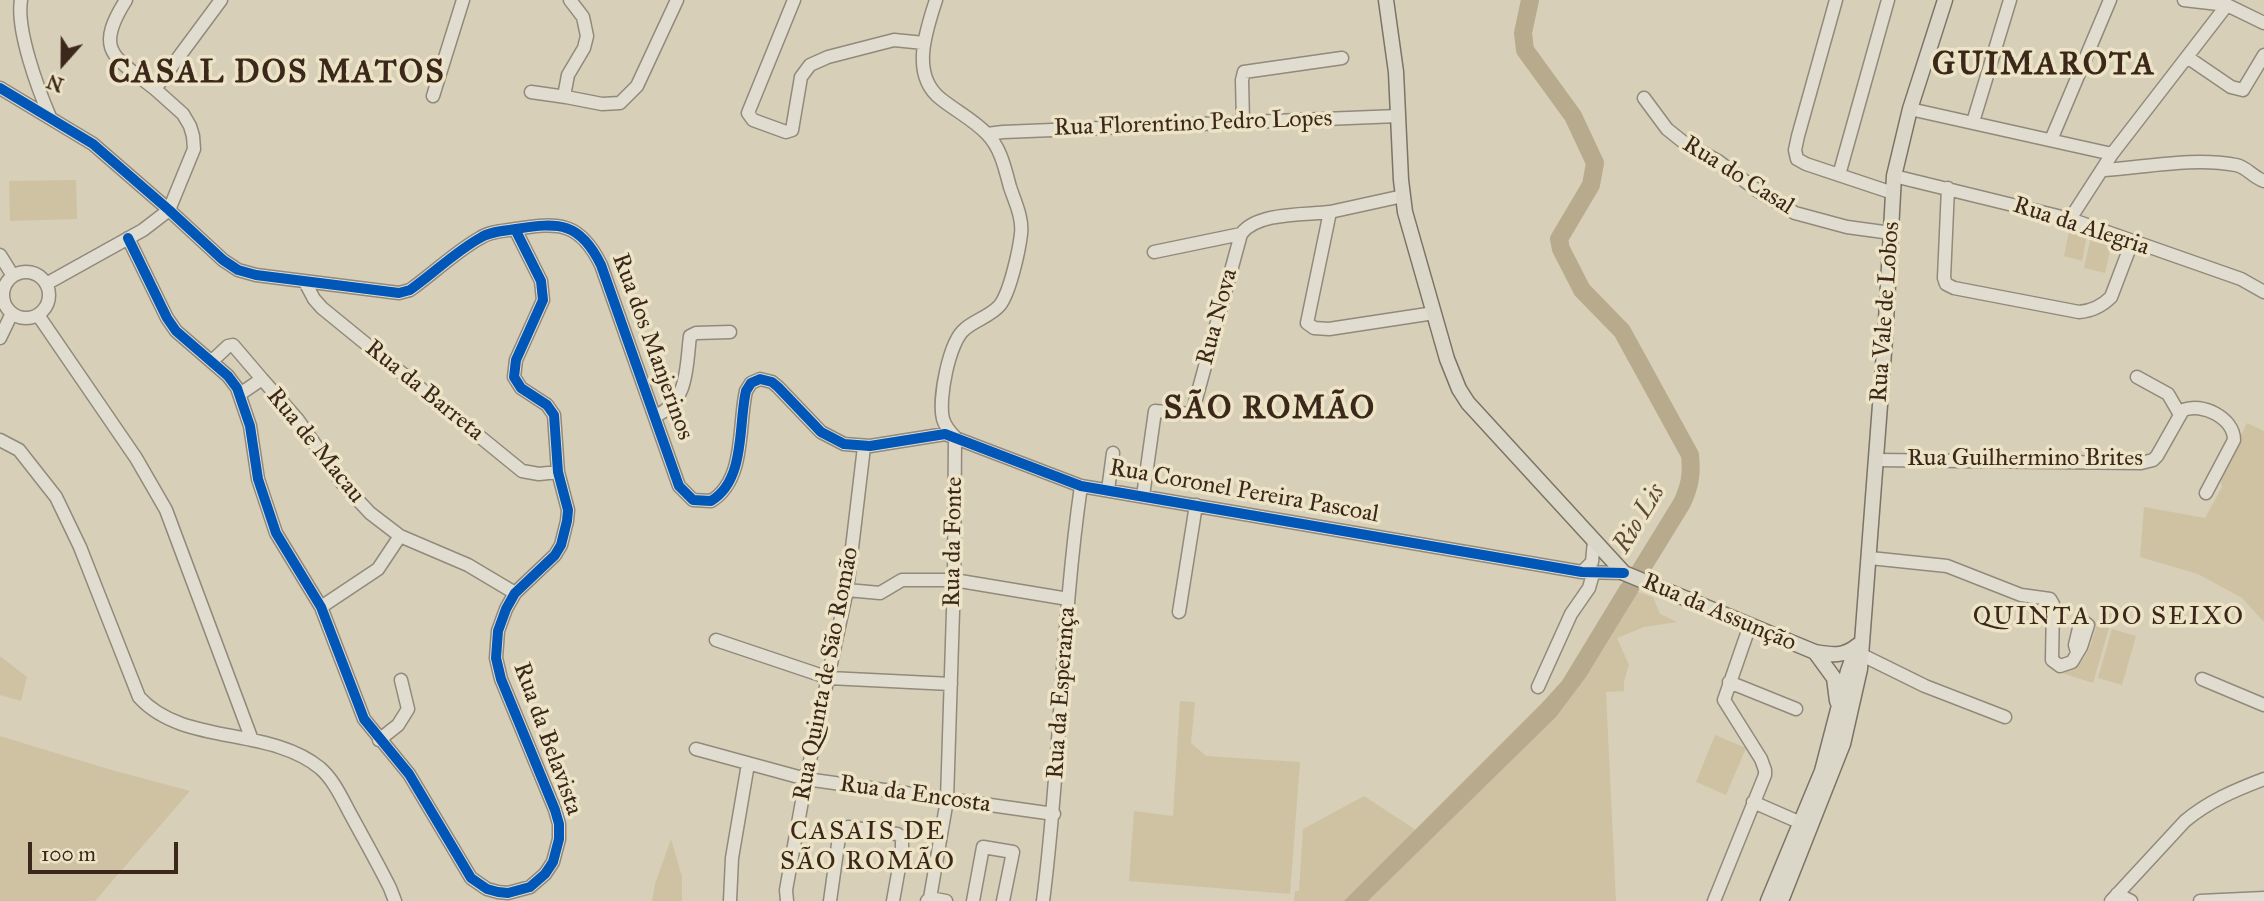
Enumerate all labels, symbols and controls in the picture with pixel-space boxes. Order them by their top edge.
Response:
north arrow [28,28,98,98]
district label: GUIMAROTA [1933,47,2155,85]
district label: CASAL DOS MATOS [110,55,444,93]
text: N [44,69,67,97]
street label: Rua Florentino Pedro Lopes [1053,105,1333,143]
street label: Rua do Casal [1677,130,1799,222]
street label: Rua da Alegria [2009,191,2153,263]
street label: Rua Vale de Lobos [1865,221,1907,403]
street label: Rua dos Manjerinos [605,250,699,444]
street label: Rua Nova [1191,266,1245,368]
street label: Rua da Barreta [359,334,489,448]
street label: Rua de Macau [260,383,370,509]
district label: SÃO ROMÃO [1165,391,1375,429]
street label: Rua Guilhermino Brites [1907,445,2143,473]
street label: Rua Coronel Pereira Pascoal [1107,454,1381,530]
street label: Rua da Fonte [938,476,970,608]
water label: Rio Lis [1607,479,1673,559]
street label: Rua Quinta de São Romão [788,545,866,803]
street label: Rua da Assunção [1638,568,1800,658]
district label: QUINTA DO SEIXO [1975,602,2243,634]
street label: Rua da Esperança [1042,606,1082,780]
street label: Rua da Belavista [506,659,588,819]
street label: Rua da Encosta [838,770,992,820]
district label: CASAIS DE SÃO ROMÃO [781,817,955,878]
scale bar [32,828,182,872]
text: 100 m [41,841,96,867]

